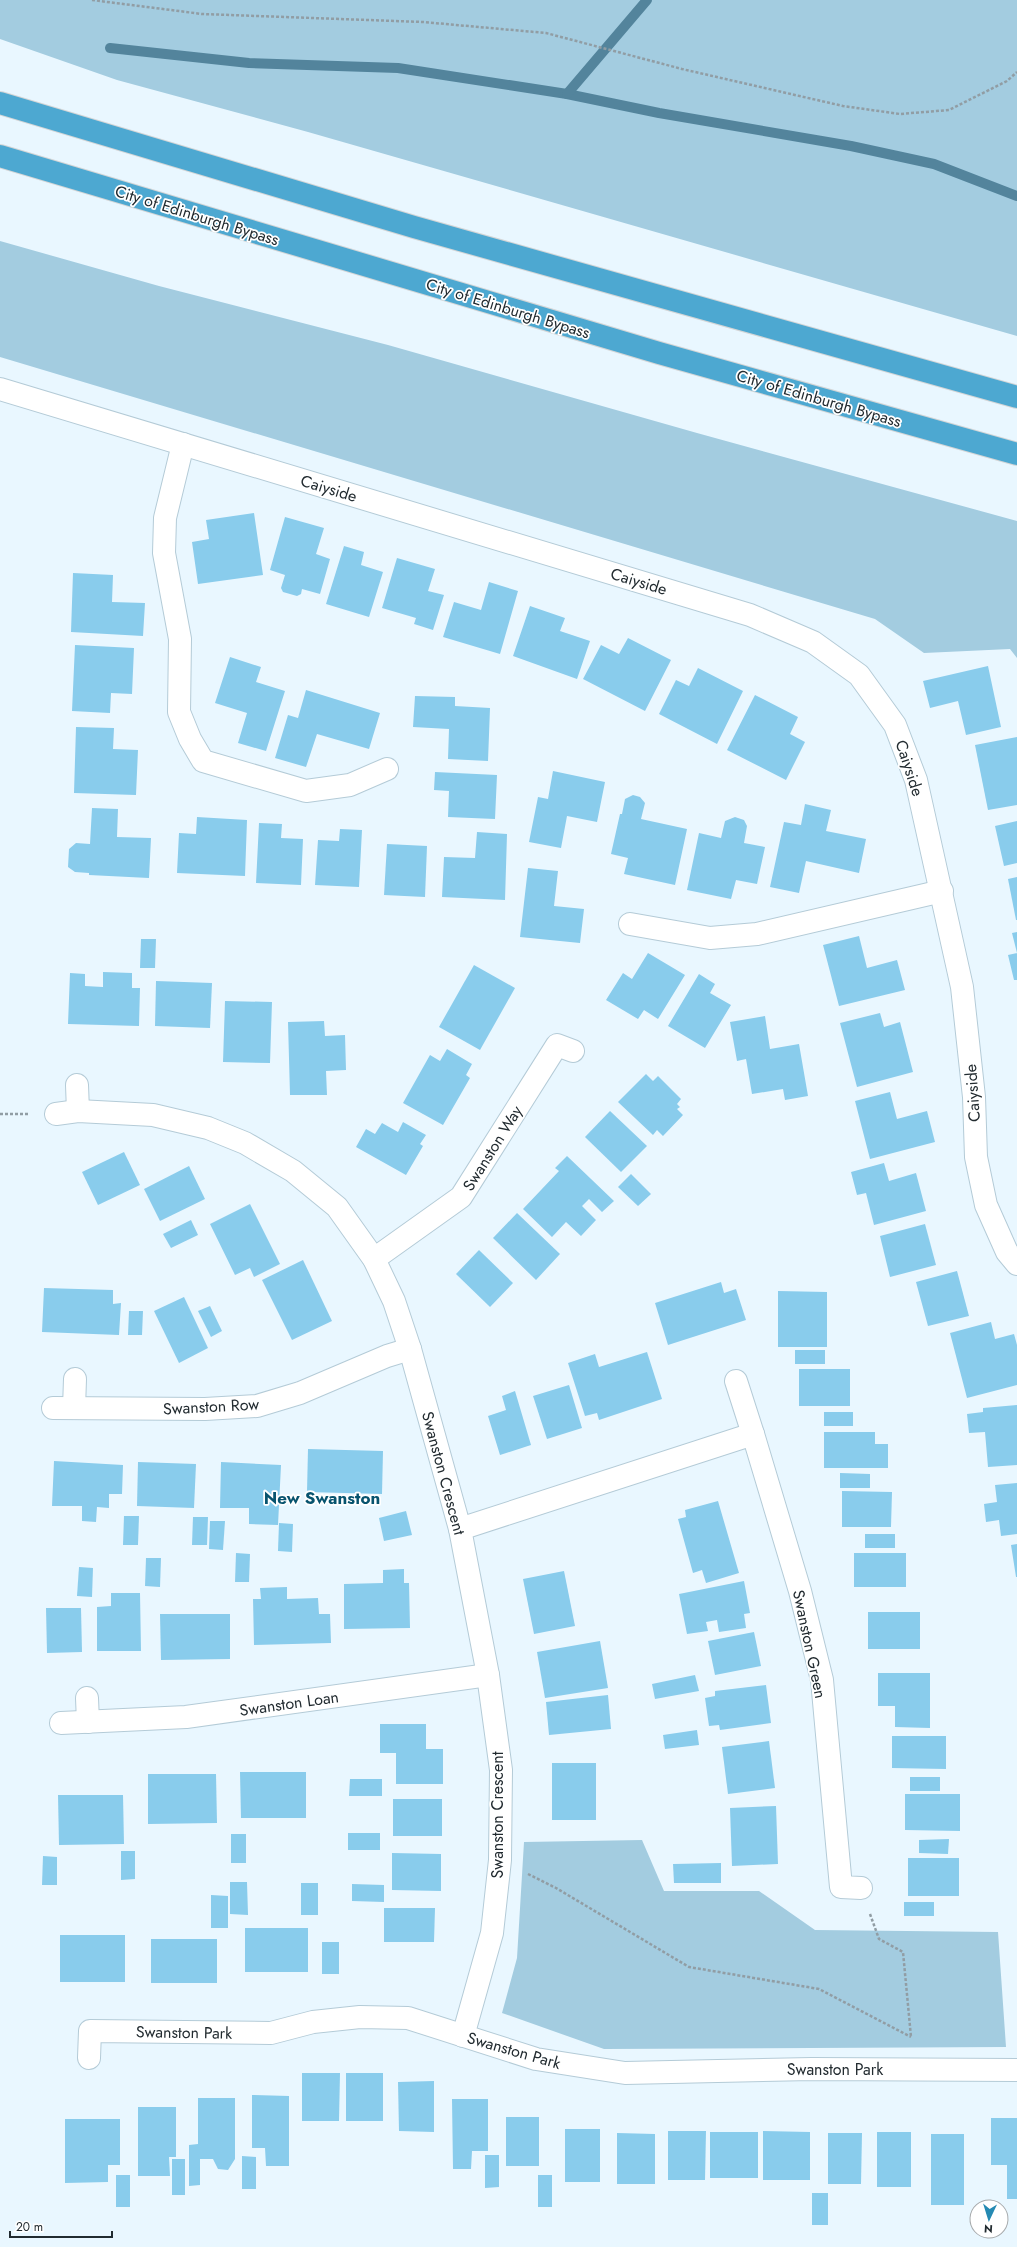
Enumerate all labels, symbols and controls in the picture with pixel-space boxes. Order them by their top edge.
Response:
street label: City of Edinburgh Bypass [112,180,282,251]
street label: City of Edinburgh Bypass [423,273,593,344]
street label: City of Edinburgh Bypass [734,364,904,433]
street label: Caiyside [298,469,360,508]
street label: Caiyside [608,562,670,601]
street label: Caiyside [890,737,929,799]
street label: Caiyside [959,1063,986,1123]
street label: Swanston Way [457,1100,528,1195]
street label: Swanston Row [162,1392,260,1421]
street label: Swanston Crescent [416,1409,471,1538]
district label: New Swanston [264,1486,380,1510]
street label: Swanston Green [787,1588,832,1701]
street label: Swanston Loan [238,1685,340,1722]
street label: Swanston Crescent [486,1751,509,1879]
street label: Swanston Park [136,2020,233,2045]
street label: Swanston Park [464,2026,564,2075]
street label: Swanston Park [787,2058,884,2081]
north arrow [969,2199,1009,2239]
scale bar [10,2213,112,2239]
text: 20 m [16,2218,43,2236]
text: N [983,2221,993,2237]

